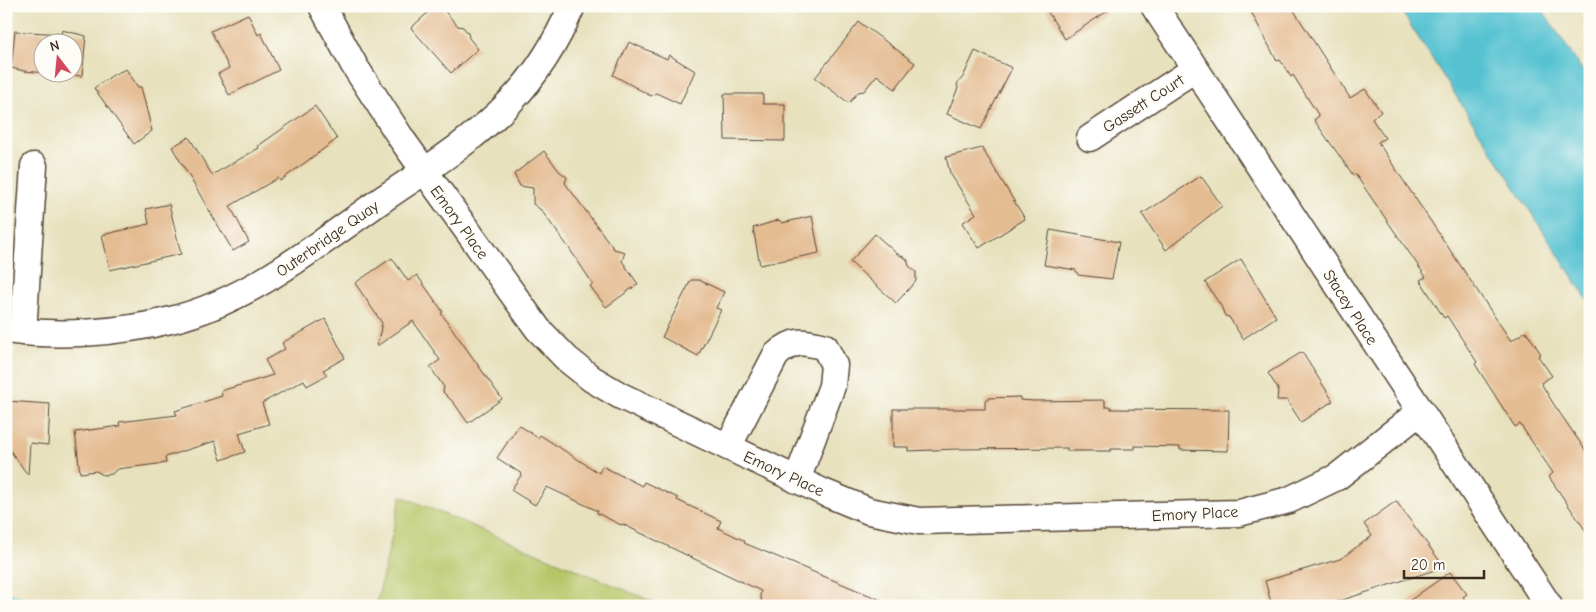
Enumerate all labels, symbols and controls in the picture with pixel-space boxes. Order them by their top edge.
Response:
north arrow [32,32,82,82]
text: N [48,37,61,55]
street label: Gassett Court [1100,71,1188,137]
street label: Emory Place [426,182,492,263]
street label: Outerbridge Quay [273,196,383,281]
street label: Stacey Place [1319,267,1381,348]
street label: Emory Place [741,447,827,500]
street label: Emory Place [1151,503,1239,525]
scale bar [1404,547,1484,579]
text: 20 m [1411,556,1445,574]

